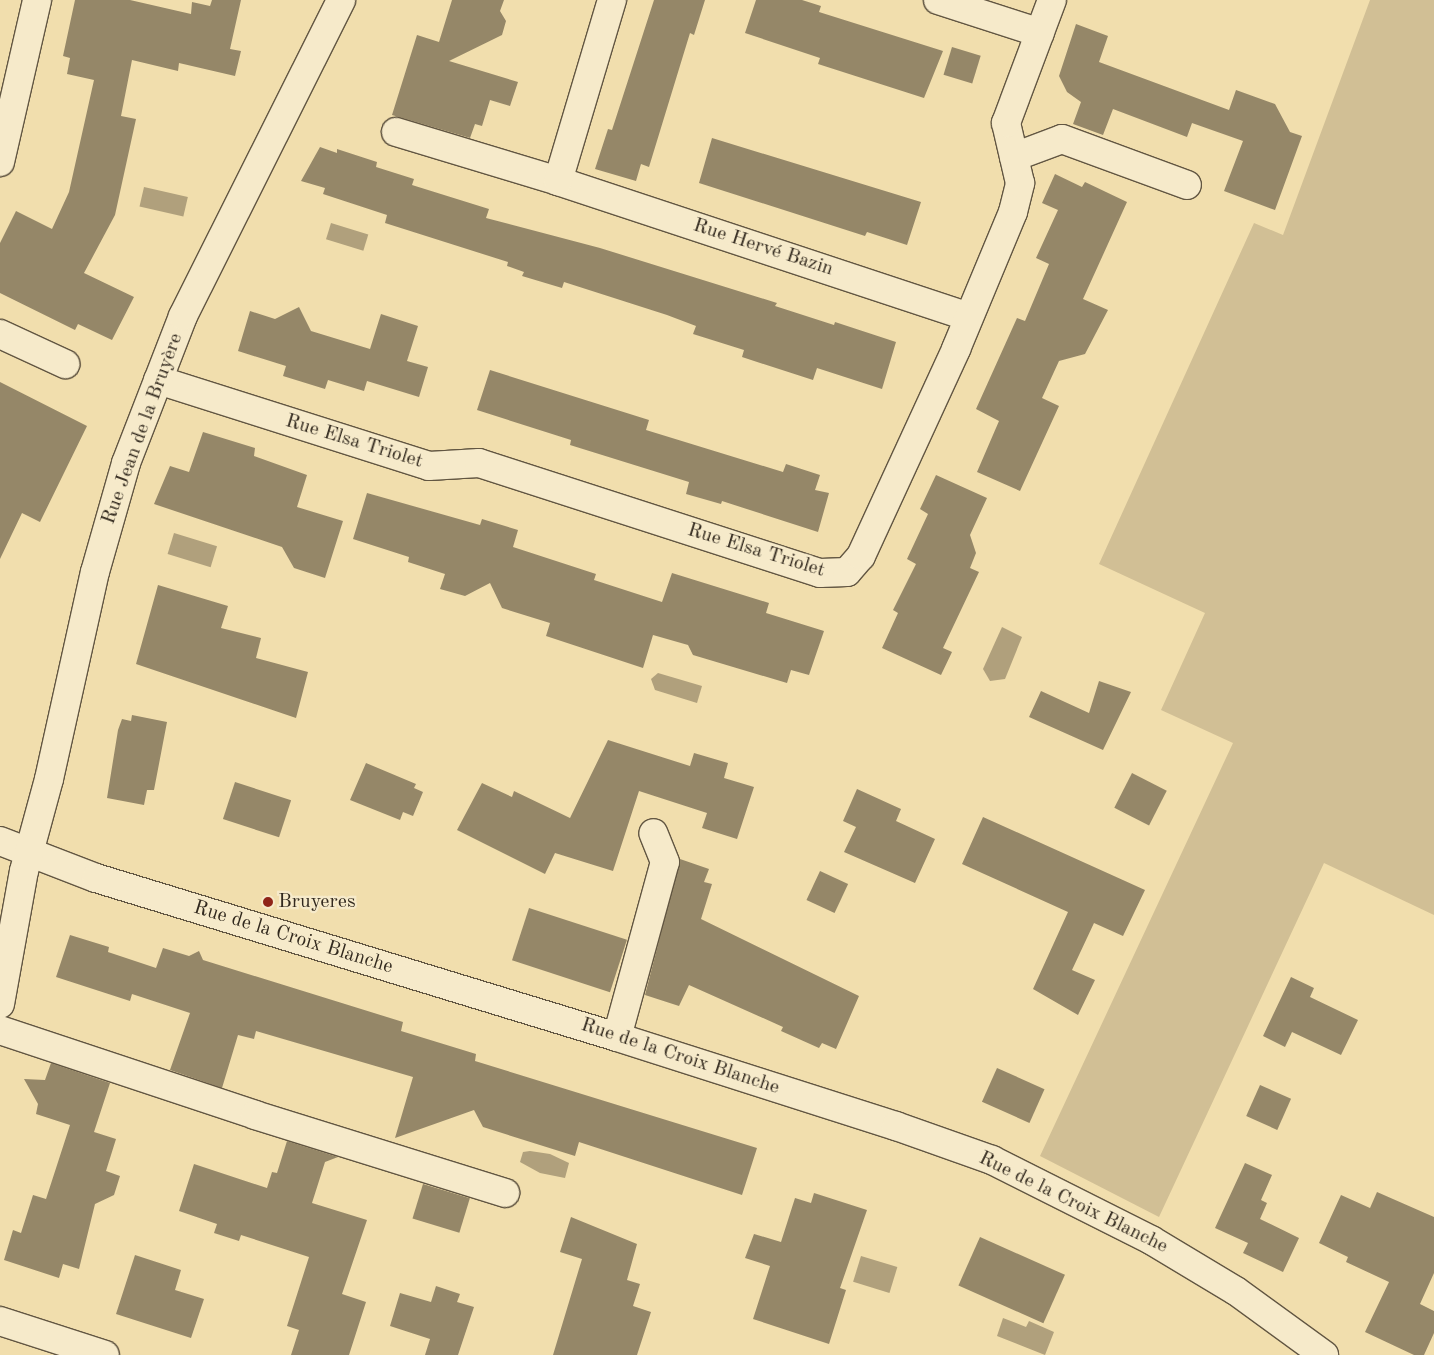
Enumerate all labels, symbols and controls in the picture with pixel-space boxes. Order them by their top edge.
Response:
street label: Rue Hervé Bazin [690,214,836,282]
street label: Rue Jean de la Bruyère [97,330,189,528]
street label: Rue Elsa Triolet [282,410,426,474]
street label: Rue Elsa Triolet [684,519,828,583]
place label: Bruyeres [278,890,356,914]
street label: Rue de la Croix Blanche [190,896,396,980]
marker: Bruyeres [262,896,274,908]
street label: Rue de la Croix Blanche [578,1014,782,1100]
street label: Rue de la Croix Blanche [974,1147,1172,1259]

